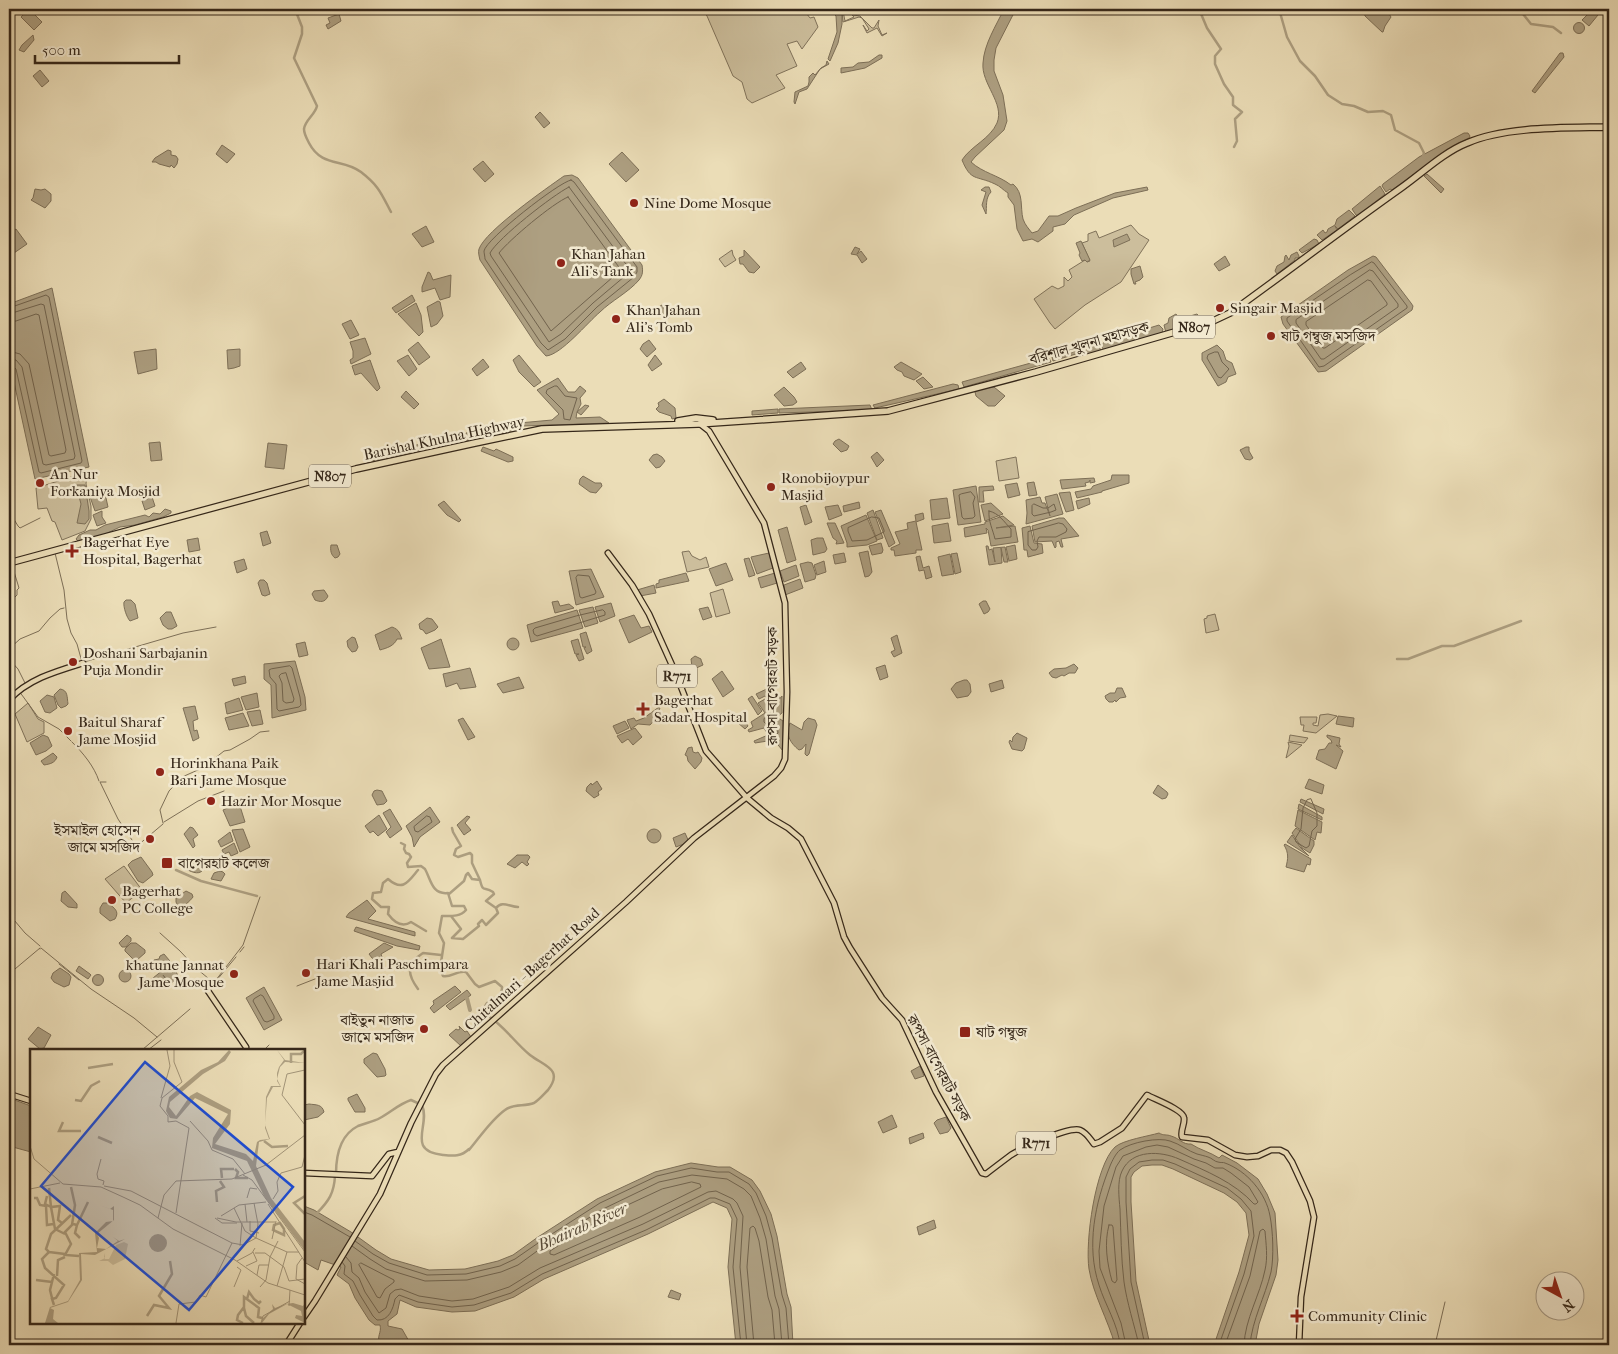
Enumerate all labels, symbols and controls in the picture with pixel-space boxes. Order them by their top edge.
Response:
scale bar [35,32,179,64]
text: 500 m [42,41,81,59]
place label: Nine Dome Mosque [644,194,772,212]
marker: Nine Dome Mosque [628,197,640,209]
place label: Khan Jahan Ali's Tank [570,245,646,280]
marker: Khan Jahan Ali's Tank [555,257,567,269]
place label: Singair Masjid [1230,299,1323,317]
place label: Khan Jahan Ali's Tomb [625,301,701,336]
marker: Singair Masjid [1214,302,1226,314]
marker: Khan Jahan Ali's Tomb [610,313,622,325]
road number: N807 [1173,316,1215,338]
street label: বরিশাল-খুলনা মহাসড়ক [1026,317,1151,369]
place label: ষাট গম্বুজ মসজিদ [1280,327,1377,345]
marker: ষাট গম্বুজ মসজিদ [1265,330,1277,342]
street label: Barishal Khulna Highway [362,412,527,464]
road number: N807 [309,464,351,488]
place label: An Nur Forkaniya Mosjid [49,465,161,500]
place label: Ronobijoypur Masjid [781,469,870,504]
marker: An Nur Forkaniya Mosjid [34,477,46,489]
marker: Ronobijoypur Masjid [765,481,777,493]
place label: Bagerhat Eye Hospital, Bagerhat [83,533,203,568]
marker: Bagerhat Eye Hospital, Bagerhat [65,544,79,558]
street label: রূপসা-বাগেরহাট সড়ক [763,626,781,746]
place label: Doshani Sarbajanin Puja Mondir [83,644,208,679]
marker: Doshani Sarbajanin Puja Mondir [67,656,79,668]
road number: R771 [657,664,697,688]
place label: Bagerhat Sadar Hospital [654,691,747,726]
marker: Bagerhat Sadar Hospital [636,702,650,716]
place label: Baitul Sharaf Jame Mosjid [77,713,165,748]
marker: Baitul Sharaf Jame Mosjid [62,725,74,737]
place label: Horinkhana Paik Bari Jame Mosque [170,754,287,789]
marker: Horinkhana Paik Bari Jame Mosque [154,766,166,778]
place label: Hazir Mor Mosque [221,792,342,810]
marker: Hazir Mor Mosque [205,795,217,807]
place label: ইসমাইল হোসেন জামে মসজিদ [53,821,141,856]
marker: ইসমাইল হোসেন জামে মসজিদ [144,833,156,845]
place label: বাগেরহাট কলেজ [177,854,271,872]
marker: বাগেরহাট কলেজ [160,856,174,870]
place label: Bagerhat PC College [122,882,194,917]
marker: Bagerhat PC College [106,894,118,906]
street label: Chitalmari - Bagerhat Road [461,903,604,1034]
place label: Hari Khali Paschimpara Jame Masjid [315,955,470,990]
place label: khatune Jannat Jame Mosque [126,956,225,991]
marker: Hari Khali Paschimpara Jame Masjid [300,967,312,979]
marker: khatune Jannat Jame Mosque [228,968,240,980]
place label: বাইতুন নাজাত জামে মসজিদ [339,1011,415,1046]
street label: রূপসা-বাগেরহাট সড়ক [903,1011,975,1125]
marker: বাইতুন নাজাত জামে মসজিদ [418,1023,430,1035]
place label: ষাট গম্বুজ [975,1023,1028,1041]
marker: ষাট গম্বুজ [958,1025,972,1039]
inset map [30,1049,305,1324]
road number: R771 [1016,1132,1056,1154]
water label: Bhairab River [534,1197,632,1255]
north arrow [1536,1272,1586,1322]
text: N [1558,1296,1578,1316]
place label: Community Clinic [1308,1307,1427,1325]
marker: Community Clinic [1290,1309,1304,1323]

